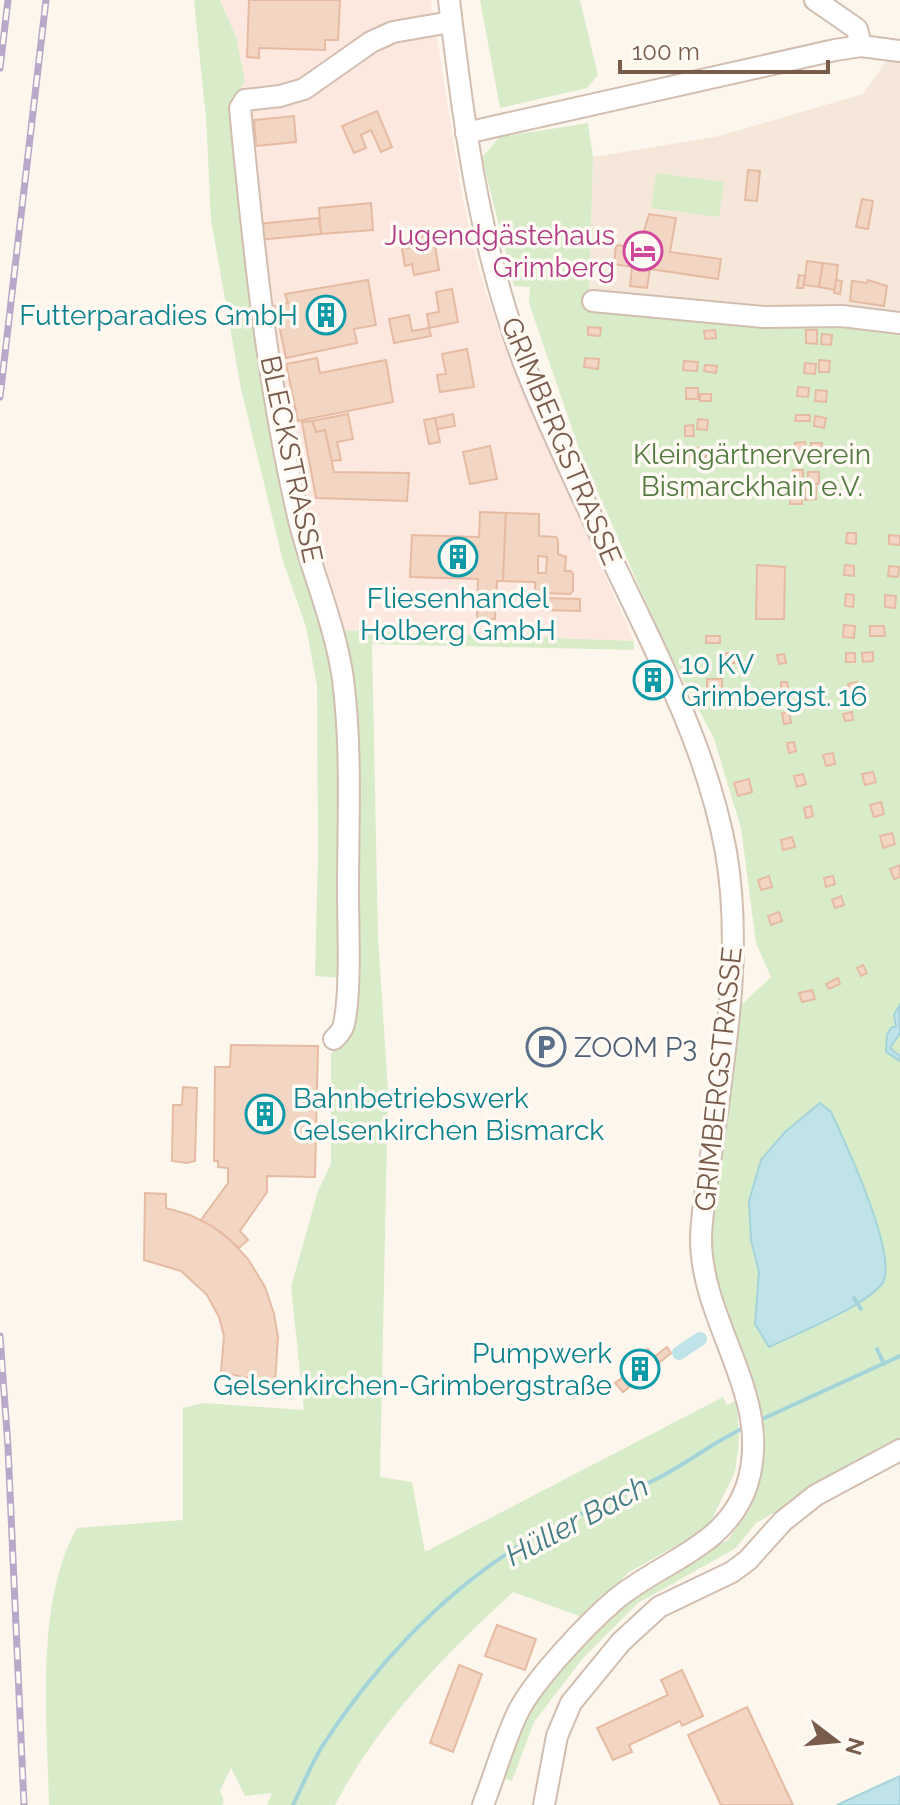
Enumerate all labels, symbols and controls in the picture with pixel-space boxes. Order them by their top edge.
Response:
scale bar [620,24,828,74]
text: 100 m [632,37,700,66]
place label: Jugendgästehaus Grimberg [384,219,615,284]
hotel icon: Jugendgästehaus Grimberg [622,230,664,272]
building icon: Futterparadies GmbH [305,294,347,336]
place label: Futterparadies GmbH [19,299,298,332]
street label: GRIMBERGSTRASSE [494,312,629,570]
street label: BLECKSTRASSE [253,353,330,566]
park label: Kleingärtnerverein Bismarckhain e.V. [633,438,871,503]
building icon: Fliesenhandel Holberg GmbH [437,536,479,578]
place label: Fliesenhandel Holberg GmbH [360,582,556,647]
place label: 10 KV Grimbergst. 16 [681,648,867,713]
building icon: 10 KV Grimbergst. 16 [632,659,674,701]
street label: GRIMBERGSTRASSE [688,945,749,1213]
parking icon: ZOOM P3 [525,1026,567,1068]
place label: ZOOM P3 [574,1031,697,1064]
place label: Bahnbetriebswerk Gelsenkirchen Bismarck [293,1082,604,1147]
building icon: Bahnbetriebswerk Gelsenkirchen Bismarck [244,1093,286,1135]
place label: Pumpwerk Gelsenkirchen-Grimbergstraße [213,1337,612,1402]
building icon: Pumpwerk Gelsenkirchen-Grimbergstraße [619,1348,661,1390]
water label: Hüller Bach [499,1468,654,1573]
north arrow [796,1701,876,1781]
text: N [840,1735,870,1758]

